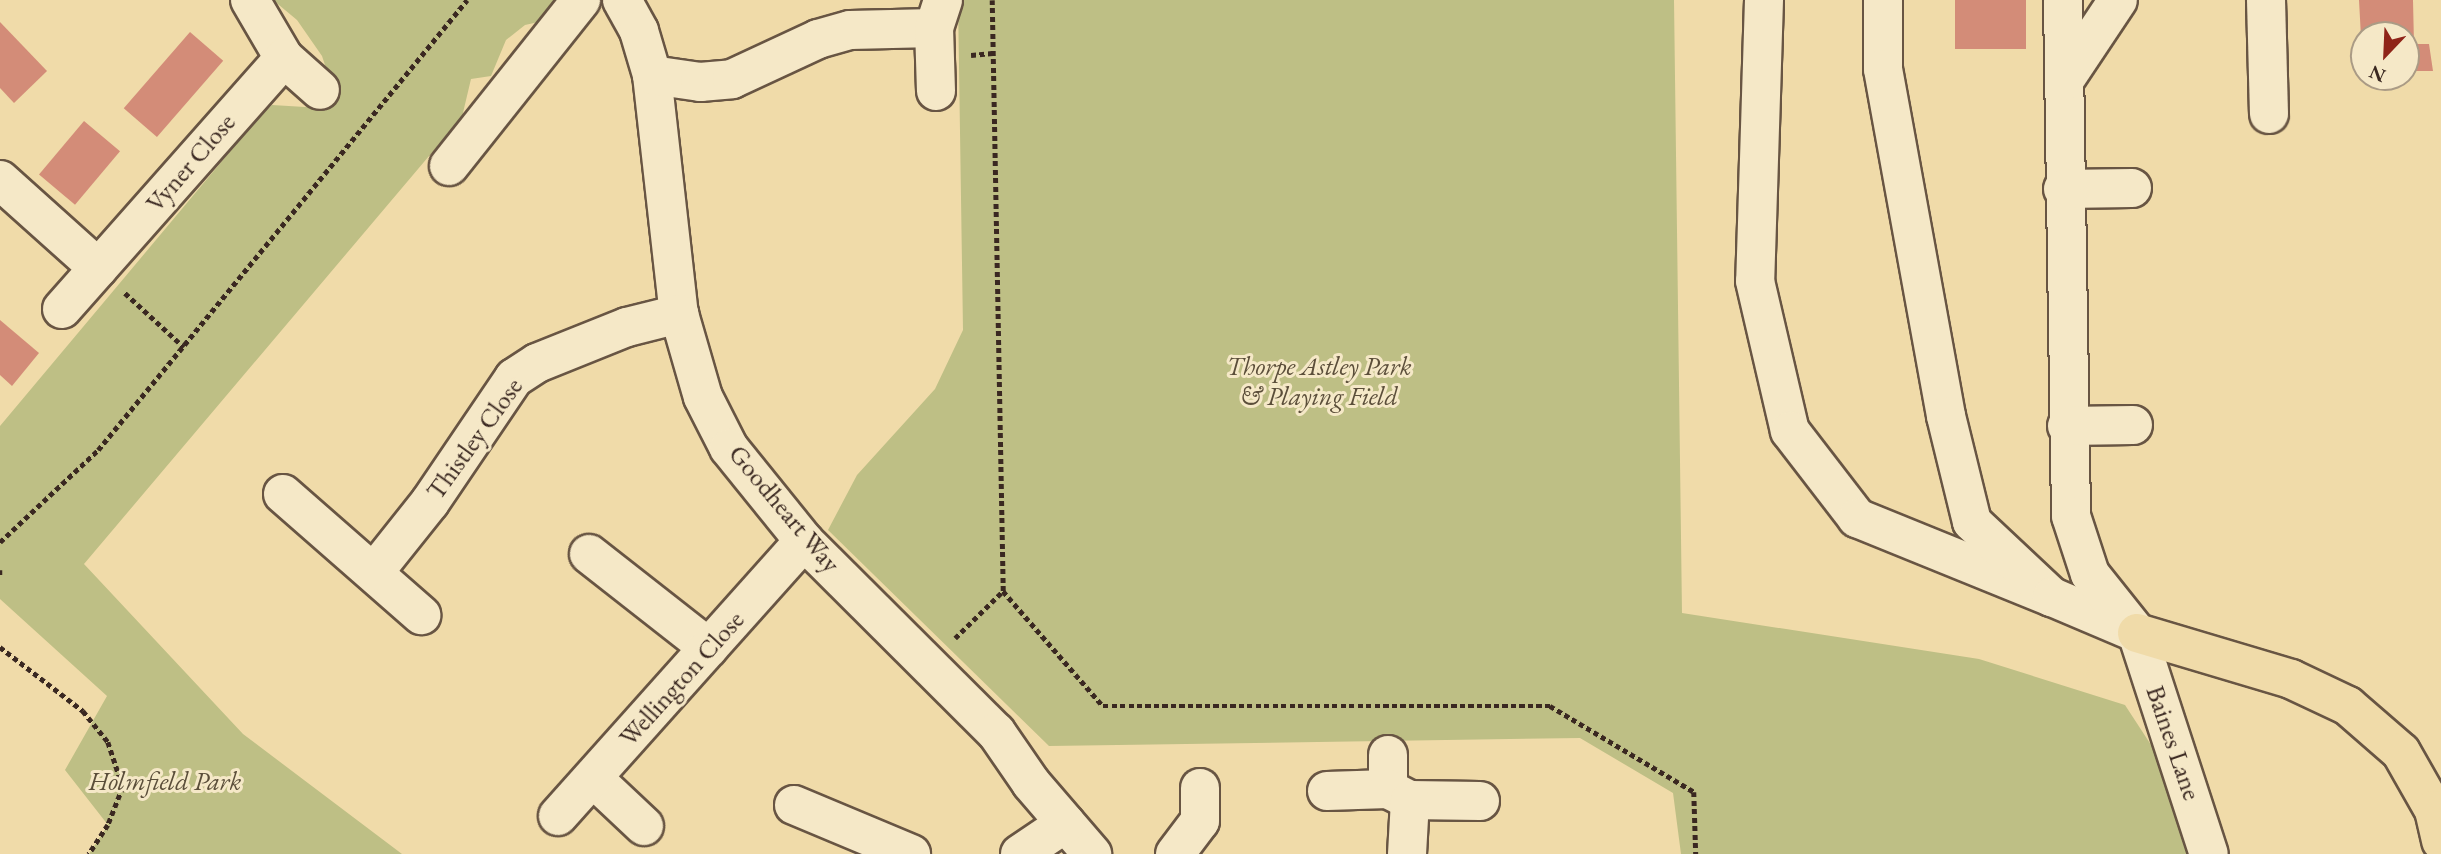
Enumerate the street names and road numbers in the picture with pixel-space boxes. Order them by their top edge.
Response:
street label: Vyner Close [140,107,242,219]
street label: Thistley Close [420,372,530,506]
street label: Goodheart Way [722,439,846,579]
street label: Wellington Close [613,605,751,753]
street label: Baines Lane [2139,682,2207,804]

